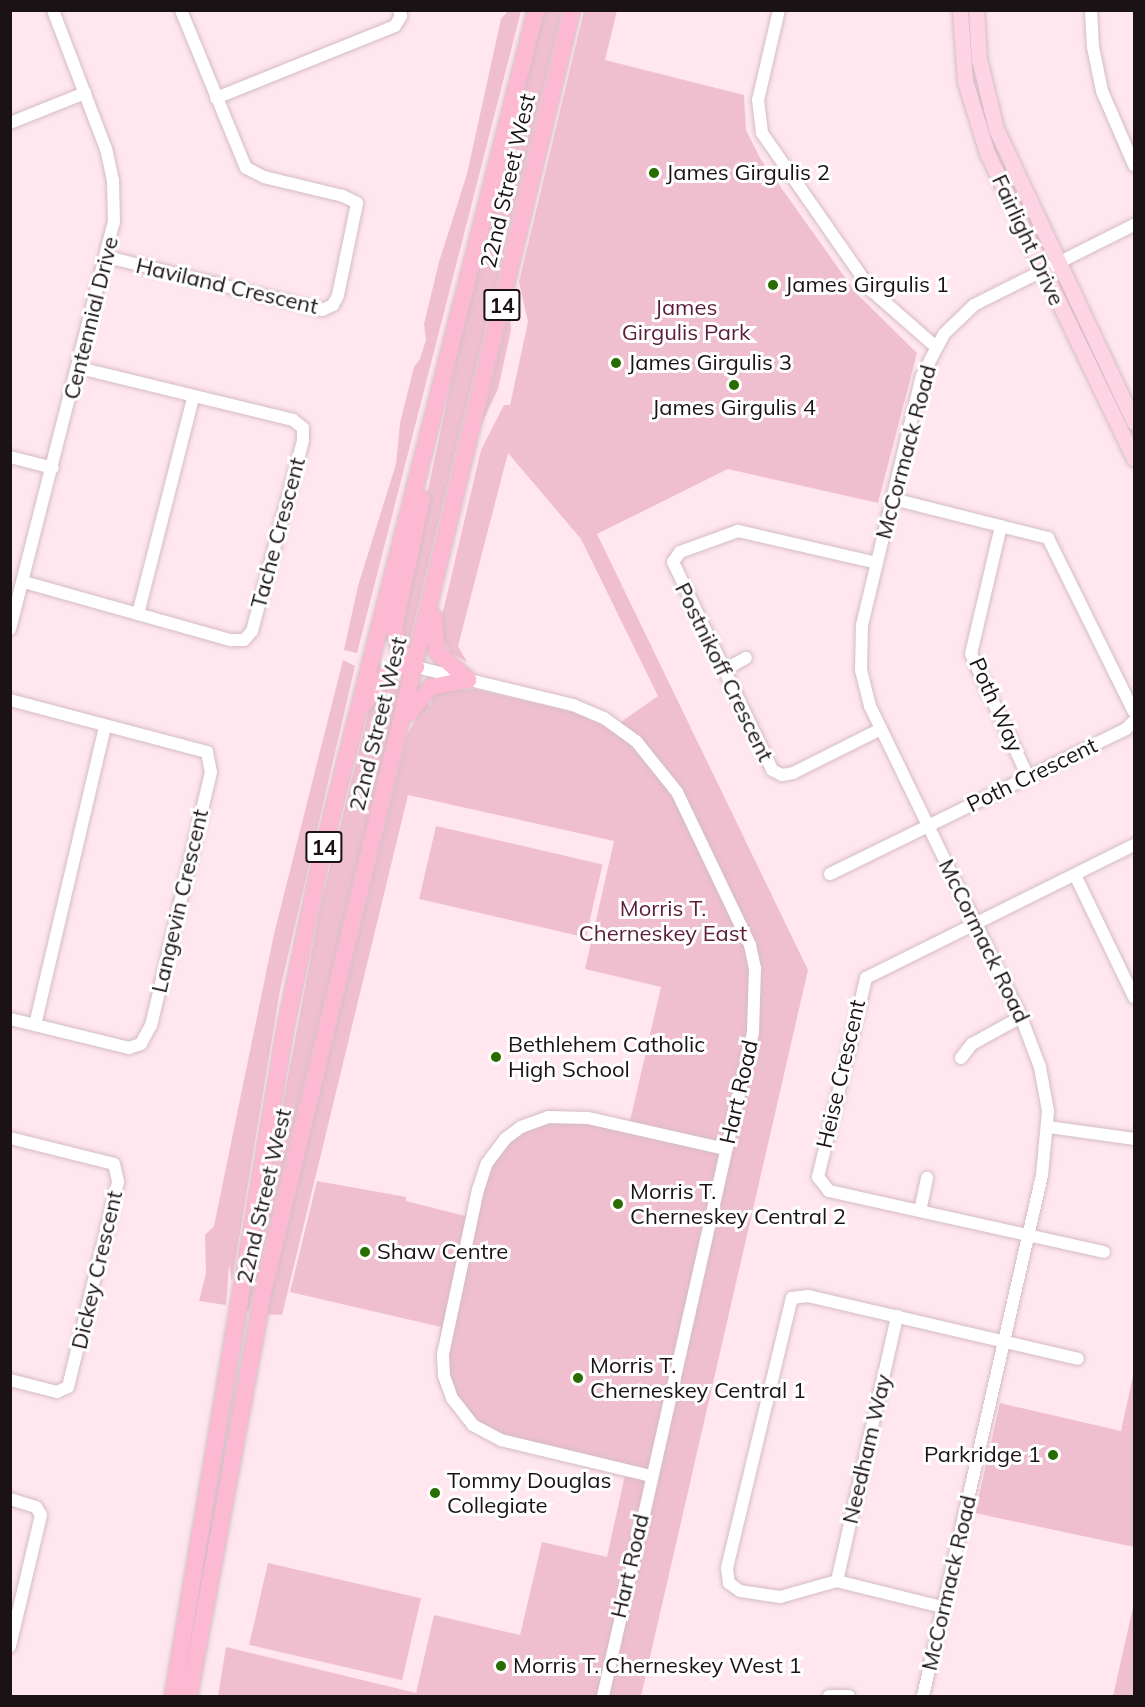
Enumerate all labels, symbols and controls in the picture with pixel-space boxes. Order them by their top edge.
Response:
street label: 22nd Street West [475,91,541,271]
place label: James Girgulis 2 [666,160,830,186]
marker: James Girgulis 2 [647,166,661,180]
street label: Fairlight Drive [986,170,1070,310]
street label: Centennial Drive [58,234,124,402]
street label: Haviland Crescent [133,252,321,320]
place label: James Girgulis 1 [785,272,949,298]
marker: James Girgulis 1 [766,278,780,292]
road number: 14 [482,287,522,323]
park label: James Girgulis Park [622,294,750,346]
place label: James Girgulis 3 [628,350,792,376]
marker: James Girgulis 3 [609,356,623,370]
street label: McCormack Road [870,362,942,542]
marker: James Girgulis 4 [727,378,741,392]
place label: James Girgulis 4 [652,395,816,421]
street label: Tache Crescent [245,455,311,611]
street label: Postnikoff Crescent [669,578,779,766]
street label: 22nd Street West [344,634,412,814]
street label: Poth Way [963,654,1029,756]
street label: Poth Crescent [963,732,1101,818]
street label: Langevin Crescent [146,807,214,995]
road number: 14 [304,829,344,865]
street label: McCormack Road [933,855,1035,1027]
park label: Morris T. Cherneskey East [579,895,747,946]
street label: Heise Crescent [811,997,871,1151]
place label: Bethlehem Catholic High School [508,1031,705,1082]
street label: Hart Road [714,1037,764,1147]
marker: Bethlehem Catholic High School [489,1050,503,1064]
street label: 22nd Street West [231,1106,297,1286]
place label: Morris T. Cherneskey Central 2 [630,1178,846,1230]
street label: Dickey Crescent [66,1188,128,1352]
marker: Morris T. Cherneskey Central 2 [611,1197,625,1211]
place label: Shaw Centre [377,1239,508,1265]
marker: Shaw Centre [358,1245,372,1259]
place label: Morris T. Cherneskey Central 1 [590,1352,806,1404]
marker: Morris T. Cherneskey Central 1 [571,1371,585,1385]
street label: Needham Way [837,1372,897,1526]
place label: Parkridge 1 [924,1442,1041,1468]
marker: Parkridge 1 [1046,1448,1060,1462]
place label: Tommy Douglas Collegiate [447,1467,611,1518]
marker: Tommy Douglas Collegiate [428,1486,442,1500]
street label: McCormack Road [916,1493,982,1673]
street label: Hart Road [605,1511,655,1621]
place label: Morris T. Cherneskey West 1 [513,1653,802,1679]
marker: Morris T. Cherneskey West 1 [494,1659,508,1673]

